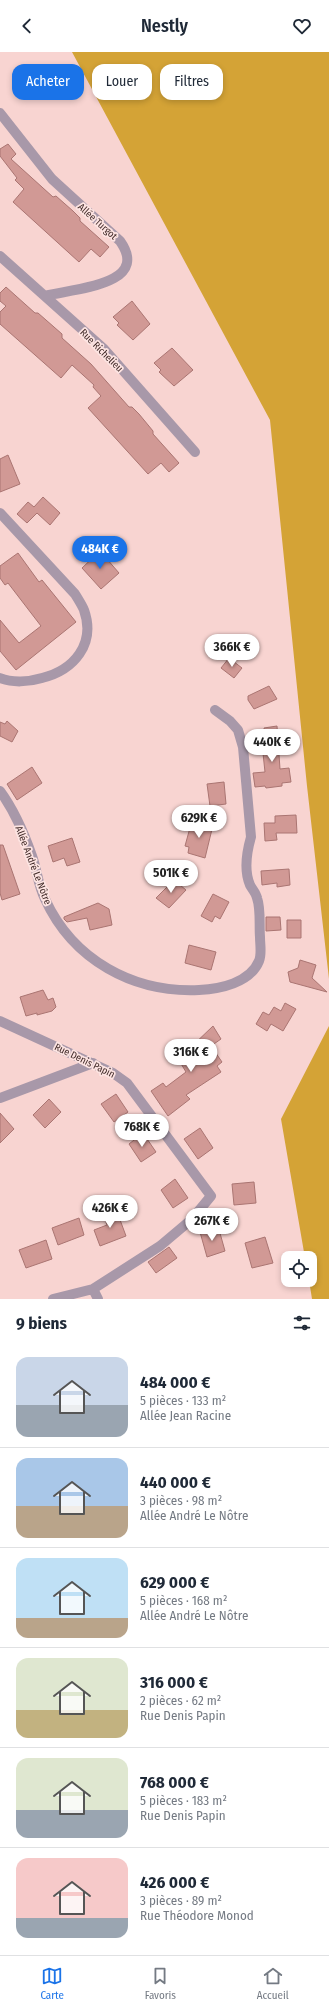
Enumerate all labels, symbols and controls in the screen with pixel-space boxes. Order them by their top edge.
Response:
icon: back [16,15,38,37]
text: Nestly [141,15,188,37]
icon: heart [291,15,313,37]
chip: Acheter [12,64,84,100]
chip: Louer [92,64,152,100]
chip: Filtres [160,64,223,100]
street label: Allée Turgot [75,201,120,243]
street label: Rue Richelieu [77,327,125,375]
pin: 484K € [67,536,133,570]
text: 484K € [81,541,119,556]
pin: 366K € [199,634,265,668]
text: 366K € [214,639,250,654]
pin: 440K € [239,729,305,763]
text: 440K € [253,734,291,749]
pin: 629K € [166,805,232,839]
text: 629K € [181,810,217,825]
street label: Allée André Le Nôtre [13,824,54,906]
pin: 501K € [138,860,204,894]
text: 501K € [153,865,189,880]
pin: 316K € [158,1039,224,1073]
street label: Rue Denis Papin [52,1041,117,1081]
text: 316K € [173,1044,209,1059]
pin: 768K € [109,1114,175,1148]
text: 768K € [124,1119,160,1134]
pin: 426K € [77,1195,143,1229]
text: 426K € [92,1200,128,1215]
pin: 267K € [179,1208,245,1242]
text: 267K € [194,1213,230,1228]
map controls [281,1251,317,1287]
button: locate [281,1251,317,1287]
icon: filters [291,1312,313,1334]
text: 9 biens [16,1313,67,1334]
text: 484 000 € [140,1372,210,1393]
icon: home [48,1373,96,1421]
text: 5 pièces · 133 m² [140,1393,226,1408]
text: Allée Jean Racine [140,1408,231,1423]
text: 440 000 € [140,1472,211,1493]
icon: home [48,1474,96,1522]
text: 3 pièces · 98 m² [140,1493,222,1508]
text: Allée André Le Nôtre [140,1508,248,1523]
text: 629 000 € [140,1572,209,1593]
icon: home [48,1574,96,1622]
text: 5 pièces · 168 m² [140,1593,228,1608]
text: Allée André Le Nôtre [140,1608,248,1623]
text: 316 000 € [140,1672,208,1693]
icon: home [48,1674,96,1722]
text: 2 pièces · 62 m² [140,1693,221,1708]
text: Rue Denis Papin [140,1708,226,1723]
text: 768 000 € [140,1772,209,1793]
icon: home [48,1774,96,1822]
text: 5 pièces · 183 m² [140,1793,227,1808]
text: Rue Denis Papin [140,1808,226,1823]
text: 426 000 € [140,1872,209,1893]
icon: home [48,1874,96,1922]
text: 3 pièces · 89 m² [140,1893,222,1908]
text: Rue Théodore Monod [140,1908,254,1923]
tab: Carte [40,1965,64,2002]
tab: Favoris [145,1965,176,2002]
tab: Accueil [257,1965,289,2002]

